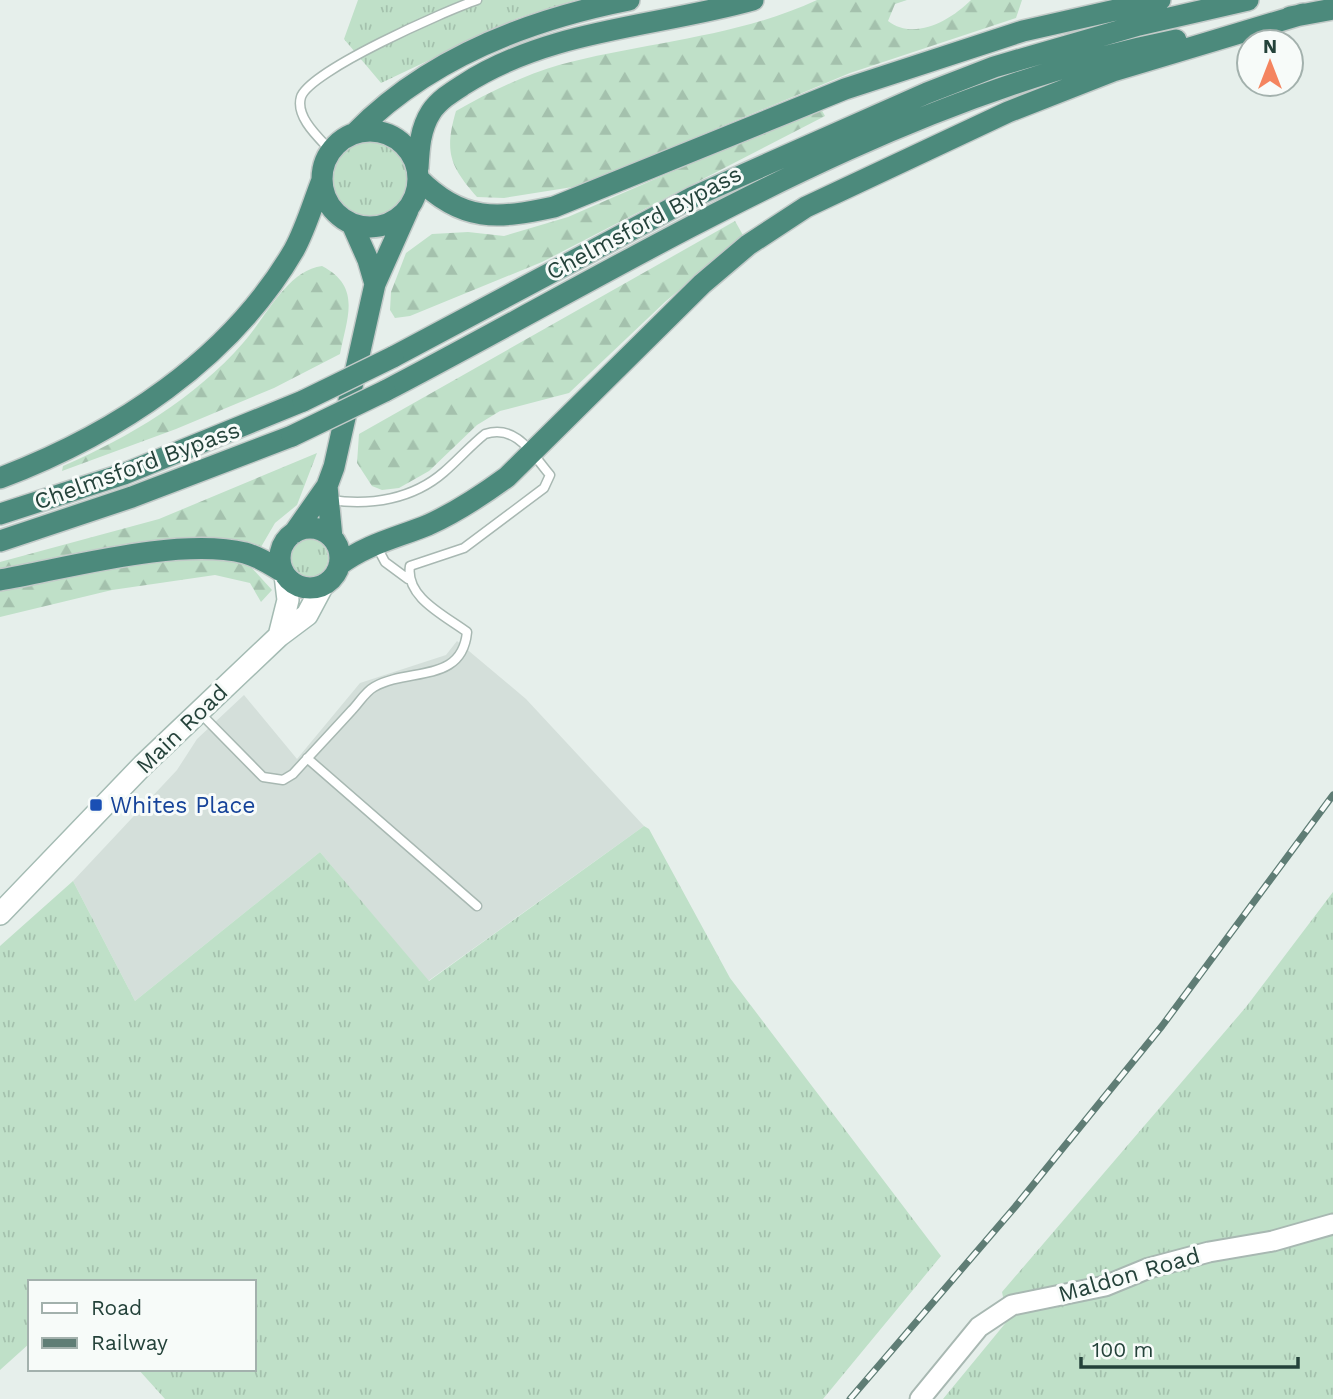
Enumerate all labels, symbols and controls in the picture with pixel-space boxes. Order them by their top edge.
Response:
north arrow [1235,28,1305,98]
text: N [1263,35,1277,58]
street label: Chelmsford Bypass [542,160,746,286]
street label: Chelmsford Bypass [31,416,243,516]
street label: Main Road [131,679,233,779]
place label: Whites Place [110,792,256,819]
marker: Whites Place [88,797,104,813]
street label: Maldon Road [1055,1242,1203,1308]
legend [28,1280,256,1371]
text: Road [91,1295,142,1320]
scale bar [1081,1326,1298,1370]
text: Railway [91,1330,168,1355]
text: 100 m [1092,1337,1154,1362]

